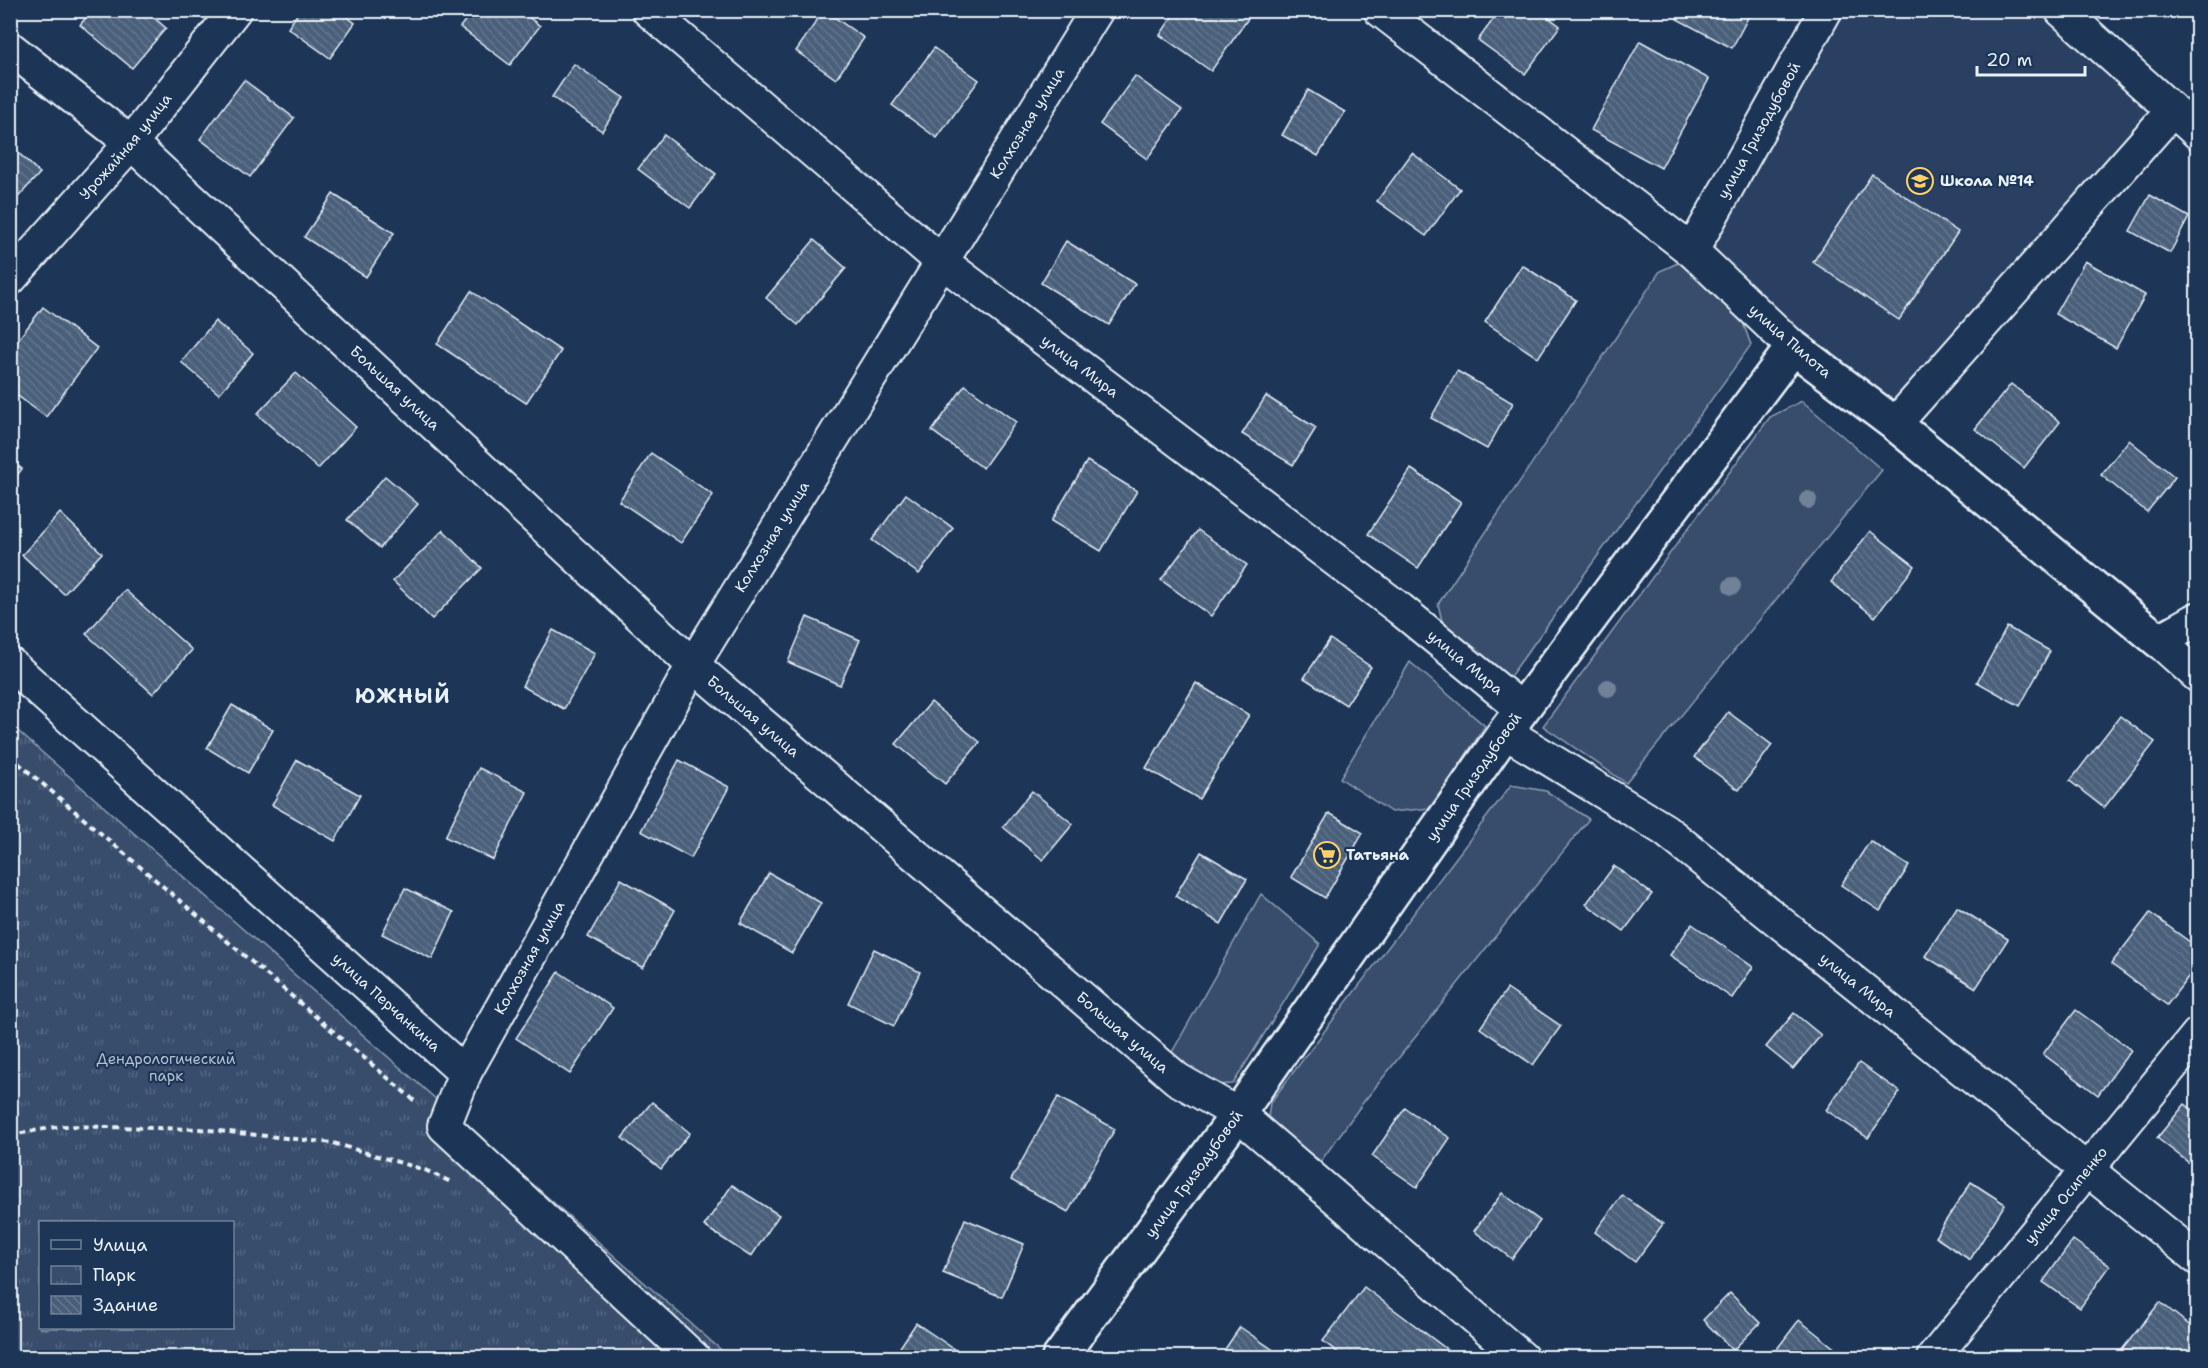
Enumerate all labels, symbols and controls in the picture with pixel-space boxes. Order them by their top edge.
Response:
scale bar [1977,39,2085,77]
text: 20 m [1986,48,2032,72]
street label: улица Гризодубовой [1713,58,1805,202]
street label: Колхозная улица [985,63,1069,183]
street label: Урожайная улица [75,89,177,204]
school or university icon: Школа №14 [1905,166,1935,196]
place label: Школа №14 [1940,171,2034,191]
street label: улица Пилота [1744,300,1836,383]
street label: улица Мира [1037,330,1123,403]
street label: Большая улица [346,341,445,435]
street label: Колхозная улица [730,477,814,596]
street label: улица Мира [1423,625,1508,700]
street label: Большая улица [703,671,804,762]
district label: ЮЖНЫЙ [355,682,451,710]
street label: улица Гризодубовой [1421,708,1526,845]
supermarket icon: Татьяна [1312,840,1342,870]
place label: Татьяна [1346,845,1410,865]
street label: Колхозная улица [490,897,569,1018]
street label: улица Перчанкина [328,948,445,1057]
street label: улица Мира [1815,948,1901,1022]
street label: Большая улица [1072,987,1173,1078]
park label: Дендрологический парк [97,1049,236,1086]
street label: улица Гризодубовой [1140,1106,1247,1242]
street label: улица Осипенко [2020,1142,2112,1249]
legend [39,1221,234,1329]
text: Улица [93,1233,147,1257]
text: Парк [93,1263,136,1287]
text: Здание [93,1293,158,1317]

